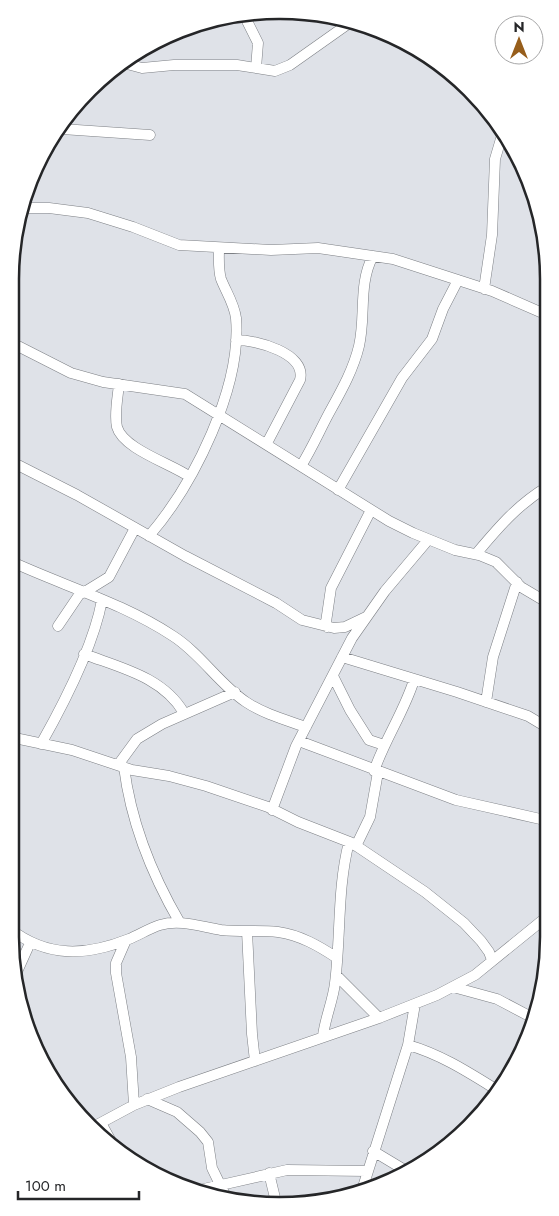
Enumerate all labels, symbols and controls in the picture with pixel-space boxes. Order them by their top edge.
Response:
north arrow [494,15,544,65]
text: N [513,17,525,37]
scale bar [18,1168,139,1200]
text: 100 m [25,1175,66,1197]

